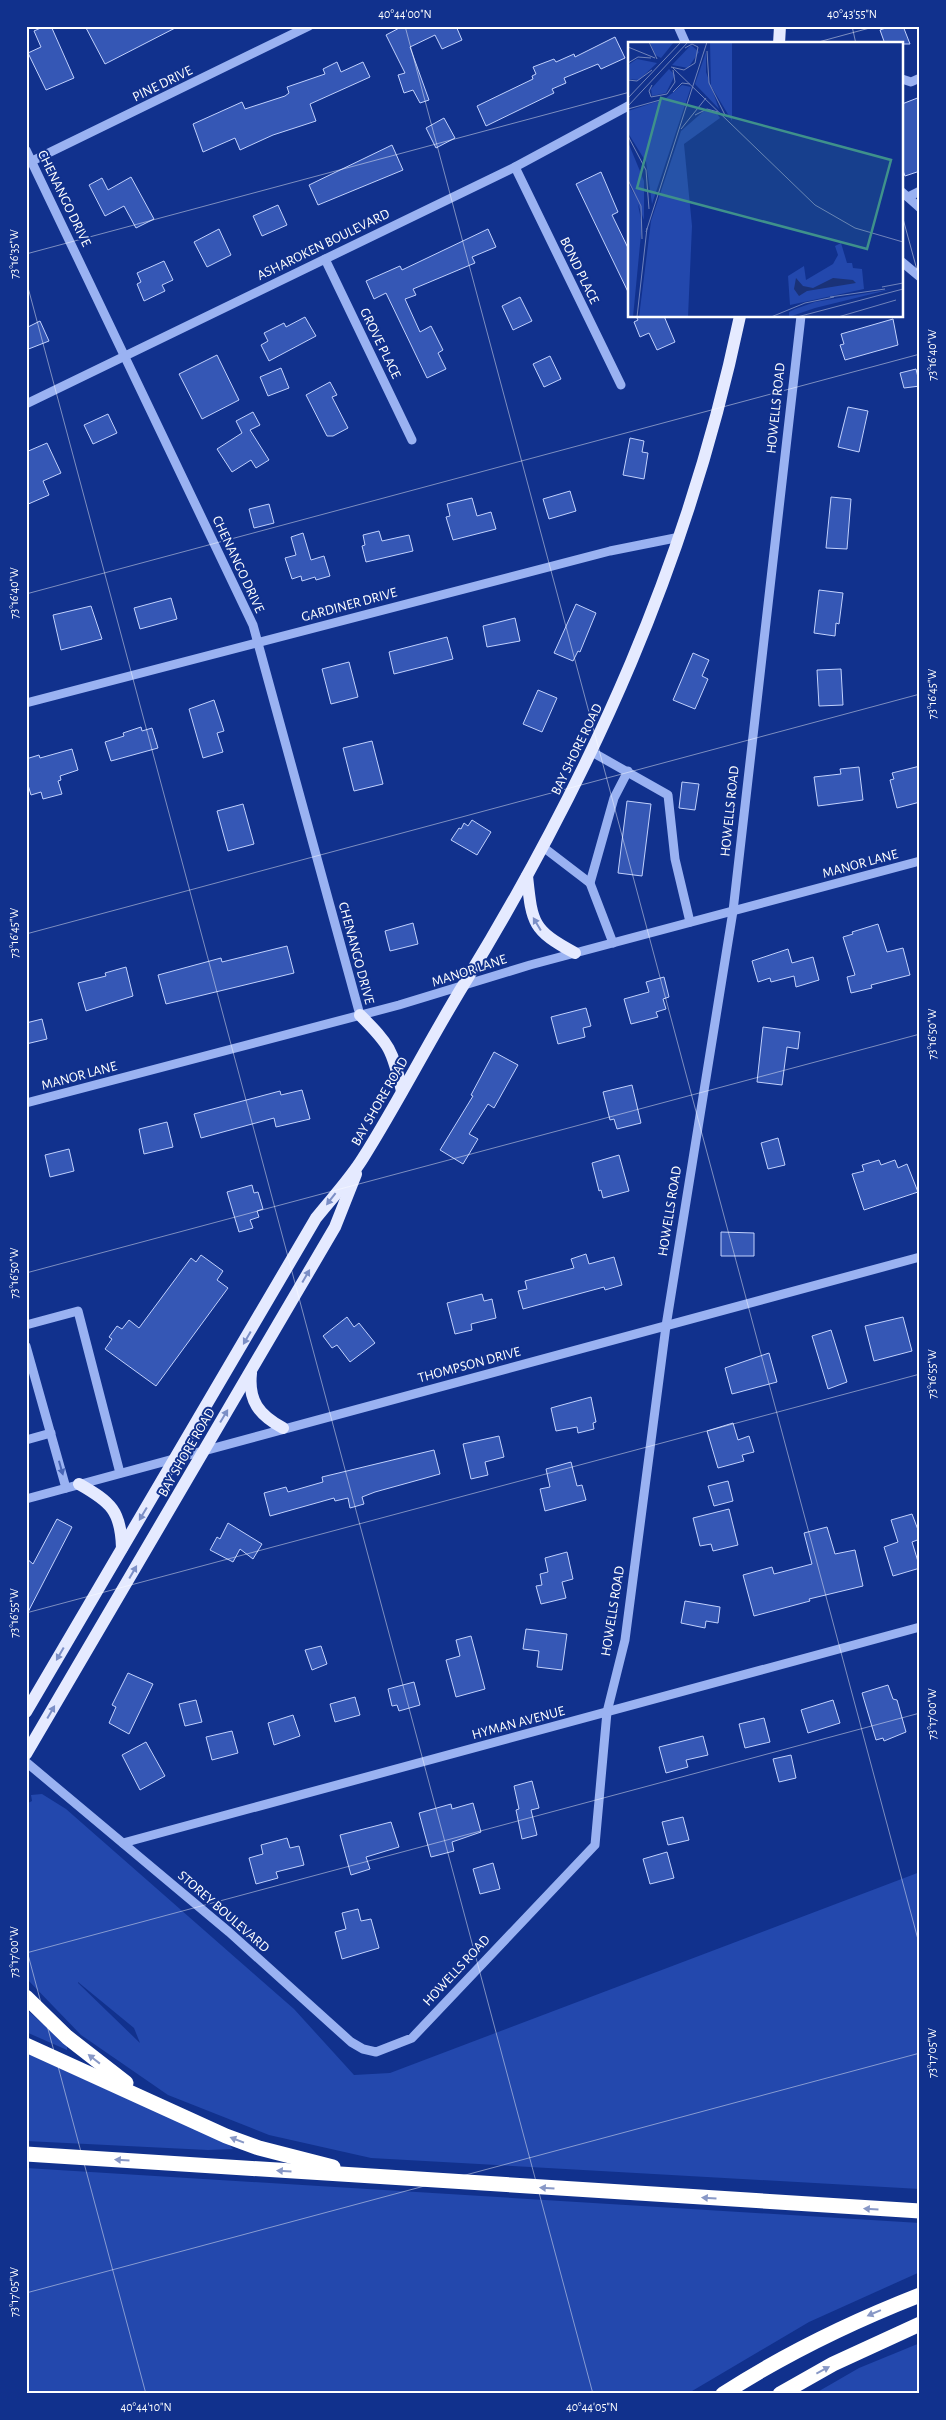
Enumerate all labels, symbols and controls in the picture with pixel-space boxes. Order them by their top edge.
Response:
text: 40°44'00"N [378,8,432,20]
text: 40°43'55"N [827,8,877,20]
inset map [628,42,904,318]
street label: PINE DRIVE [130,63,195,104]
street label: CHENANGO DRIVE [35,148,94,249]
street label: ASHAROKEN BOULEVARD [255,207,392,283]
text: 73°16'35"W [8,229,20,279]
street label: BOND PLACE [557,235,601,306]
street label: GROVE PLACE [357,306,403,381]
text: 73°16'40"W [926,329,938,381]
street label: HOWELLS ROAD [764,362,788,454]
street label: CHENANGO DRIVE [210,514,267,615]
text: 73°16'40"W [8,567,20,619]
street label: GARDINER DRIVE [300,585,399,624]
text: 73°16'45"W [926,669,938,719]
street label: BAY SHORE ROAD [549,702,605,797]
street label: HOWELLS ROAD [718,765,742,857]
street label: MANOR LANE [821,847,900,881]
street label: CHENANGO DRIVE [336,901,376,1006]
text: 73°16'45"W [8,908,20,958]
one-way arrow [533,918,542,931]
street label: MANOR LANE [430,952,509,990]
text: 73°16'50"W [926,1008,938,1059]
street label: BAY SHORE ROAD [349,1055,411,1148]
street label: MANOR LANE [40,1059,119,1093]
street label: HOWELLS ROAD [656,1165,684,1257]
one-way arrow [326,1192,337,1205]
text: 73°16'50"W [8,1247,20,1298]
one-way arrow [302,1269,310,1284]
one-way arrow [243,1330,251,1345]
street label: THOMPSON DRIVE [416,1344,522,1385]
text: 73°16'55"W [926,1349,938,1399]
street label: BAY SHORE ROAD [156,1406,218,1499]
one-way arrow [219,1410,228,1423]
one-way arrow [57,1460,65,1475]
one-way arrow [138,1508,147,1521]
one-way arrow [128,1565,137,1578]
street label: HOWELLS ROAD [599,1565,627,1657]
text: 73°16'55"W [8,1588,20,1638]
one-way arrow [56,1647,64,1662]
text: 73°17'00"W [926,1688,938,1740]
street label: HYMAN AVENUE [470,1704,566,1742]
one-way arrow [46,1705,55,1718]
street label: STOREY BOULEVARD [175,1868,272,1955]
text: 73°17'00"W [8,1926,20,1978]
street label: HOWELLS ROAD [420,1933,493,2009]
text: 73°17'05"W [926,2028,938,2078]
one-way arrow [87,2054,101,2064]
one-way arrow [229,2136,244,2144]
one-way arrow [114,2156,130,2164]
one-way arrow [276,2167,292,2175]
one-way arrow [538,2183,554,2191]
one-way arrow [701,2194,717,2202]
one-way arrow [863,2204,879,2212]
text: 73°17'05"W [8,2267,20,2317]
one-way arrow [867,2310,882,2318]
one-way arrow [815,2366,830,2374]
text: 40°44'10"N [120,2401,172,2413]
text: 40°44'05"N [566,2401,618,2413]

